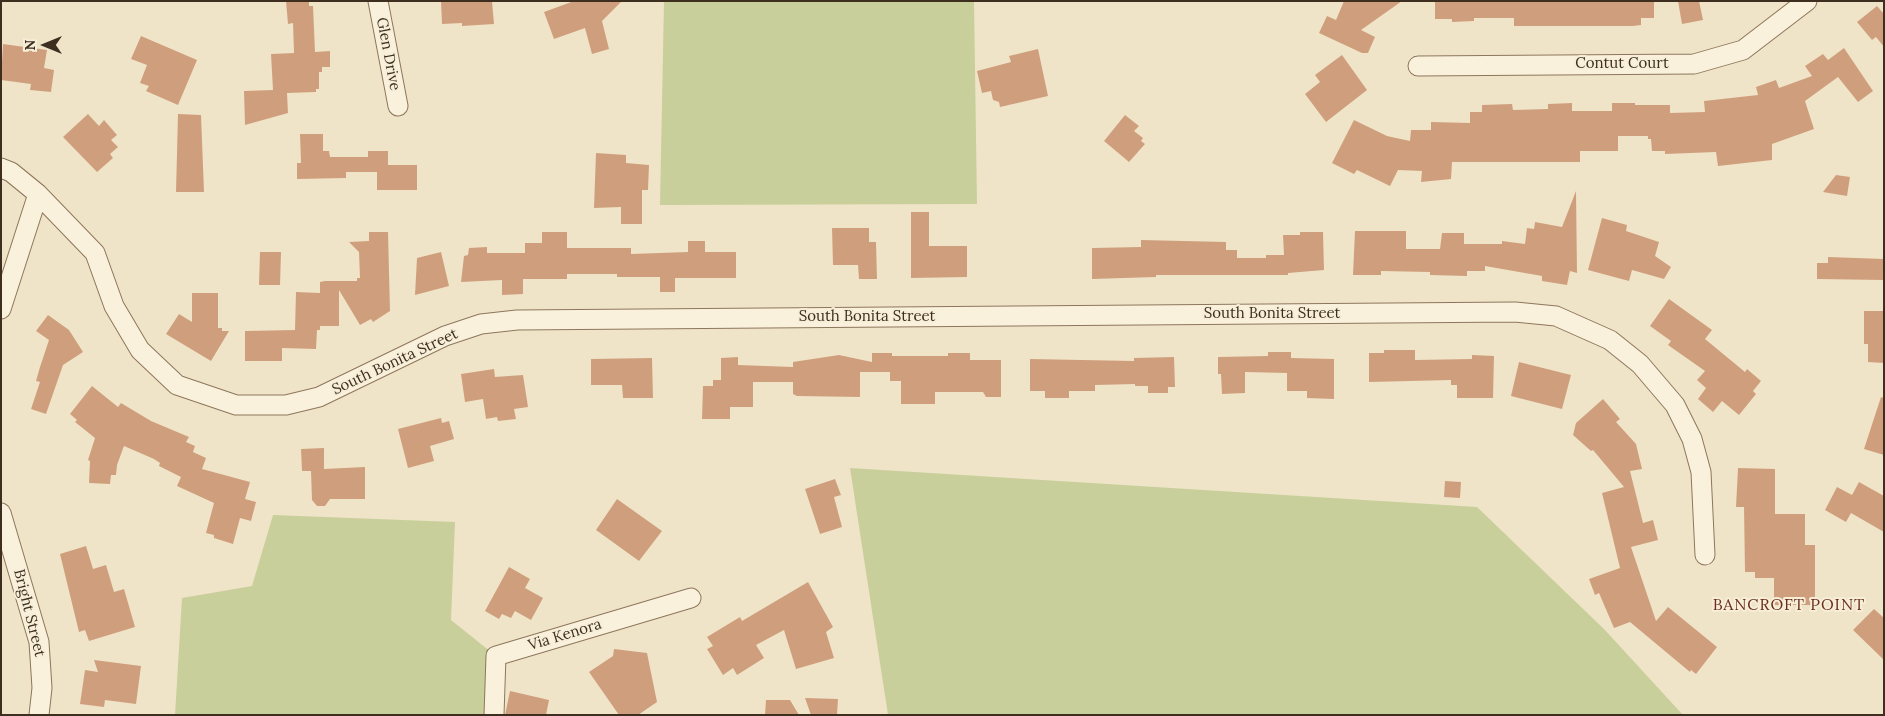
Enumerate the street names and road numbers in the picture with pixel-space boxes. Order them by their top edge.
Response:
street label: Glen Drive [372,16,404,92]
street label: Contut Court [1575,55,1669,73]
street label: South Bonita Street [1204,305,1340,323]
street label: South Bonita Street [799,308,935,326]
street label: South Bonita Street [329,325,461,399]
street label: Bright Street [9,567,49,659]
street label: Via Kenora [526,615,604,655]

